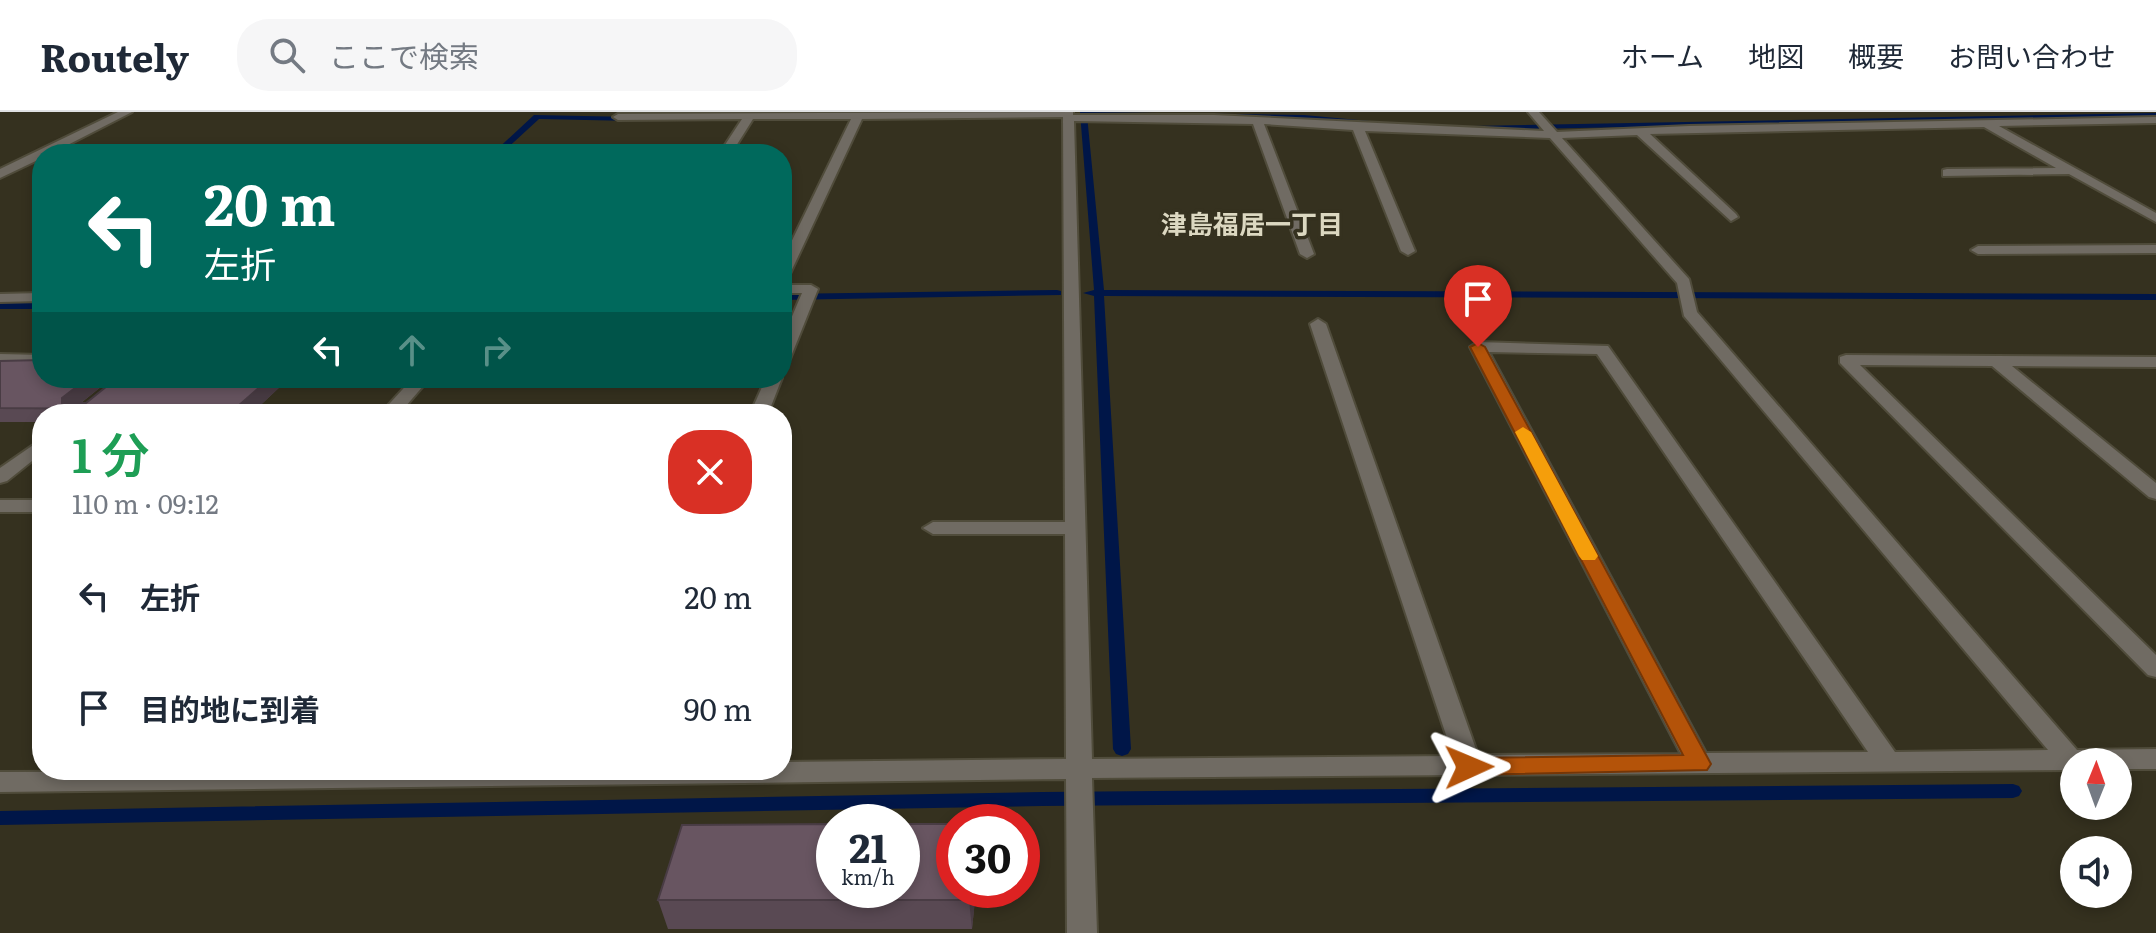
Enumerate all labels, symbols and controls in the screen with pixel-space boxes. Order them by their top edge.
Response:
search box [237,19,797,91]
text: Routely [40,27,189,84]
icon: search [265,33,309,77]
text: ここで検索 [329,33,479,77]
text: ホーム [1621,34,1704,76]
text: 地図 [1748,34,1804,76]
text: 概要 [1848,34,1904,76]
text: お問い合わせ [1948,34,2116,76]
text: 20 m [204,160,336,243]
icon: left [72,176,176,280]
district label: 津島福居一丁目 [1161,203,1343,242]
text: 左折 [204,236,276,289]
pin [1444,265,1512,347]
icon: arrive [1456,277,1500,321]
icon: left [306,328,350,372]
icon: ahead [390,328,434,372]
icon: right [474,328,518,372]
text: 1 分 [72,417,149,488]
button: close [668,430,752,514]
text: 110 m · 09:12 [72,483,219,522]
icon: left [72,574,116,618]
text: 左折 [140,574,200,618]
text: 20 m [684,574,752,618]
icon: arrive [72,686,116,730]
text: 目的地に到着 [140,686,320,730]
text: 90 m [684,686,752,730]
position arrow [1427,725,1511,809]
north arrow [2060,748,2132,820]
map controls [2060,748,2132,908]
speed limit sign: 30 [936,804,1040,908]
text: 21 [849,816,887,875]
button: sound [2060,836,2132,908]
text: km/h [841,861,895,891]

